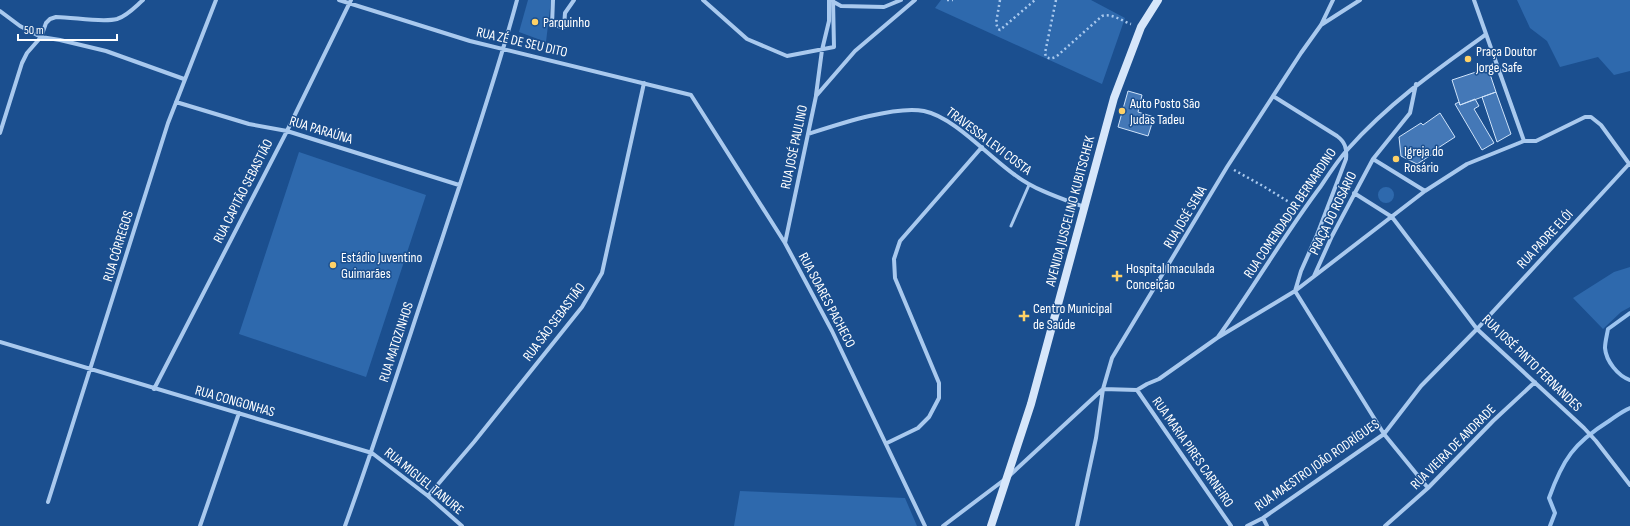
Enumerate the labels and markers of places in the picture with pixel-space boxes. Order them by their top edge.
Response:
place label: Parquinho [543,14,590,31]
marker: Parquinho [530,17,540,27]
place label: Praça Doutor Jorge Safe [1475,43,1537,76]
marker: Praça Doutor Jorge Safe [1463,54,1473,64]
place label: Auto Posto São Judas Tadeu [1129,95,1200,128]
marker: Auto Posto São Judas Tadeu [1117,106,1127,116]
place label: Igreja do Rosário [1404,143,1444,176]
marker: Igreja do Rosário [1391,154,1401,164]
place label: Estádio Juventino Guimarães [341,249,422,282]
marker: Estádio Juventino Guimarães [328,260,338,270]
place label: Hospital Imaculada Conceição [1126,260,1215,293]
marker: Hospital Imaculada Conceição [1111,270,1123,282]
place label: Centro Municipal de Saúde [1033,300,1112,333]
marker: Centro Municipal de Saúde [1018,310,1030,322]

